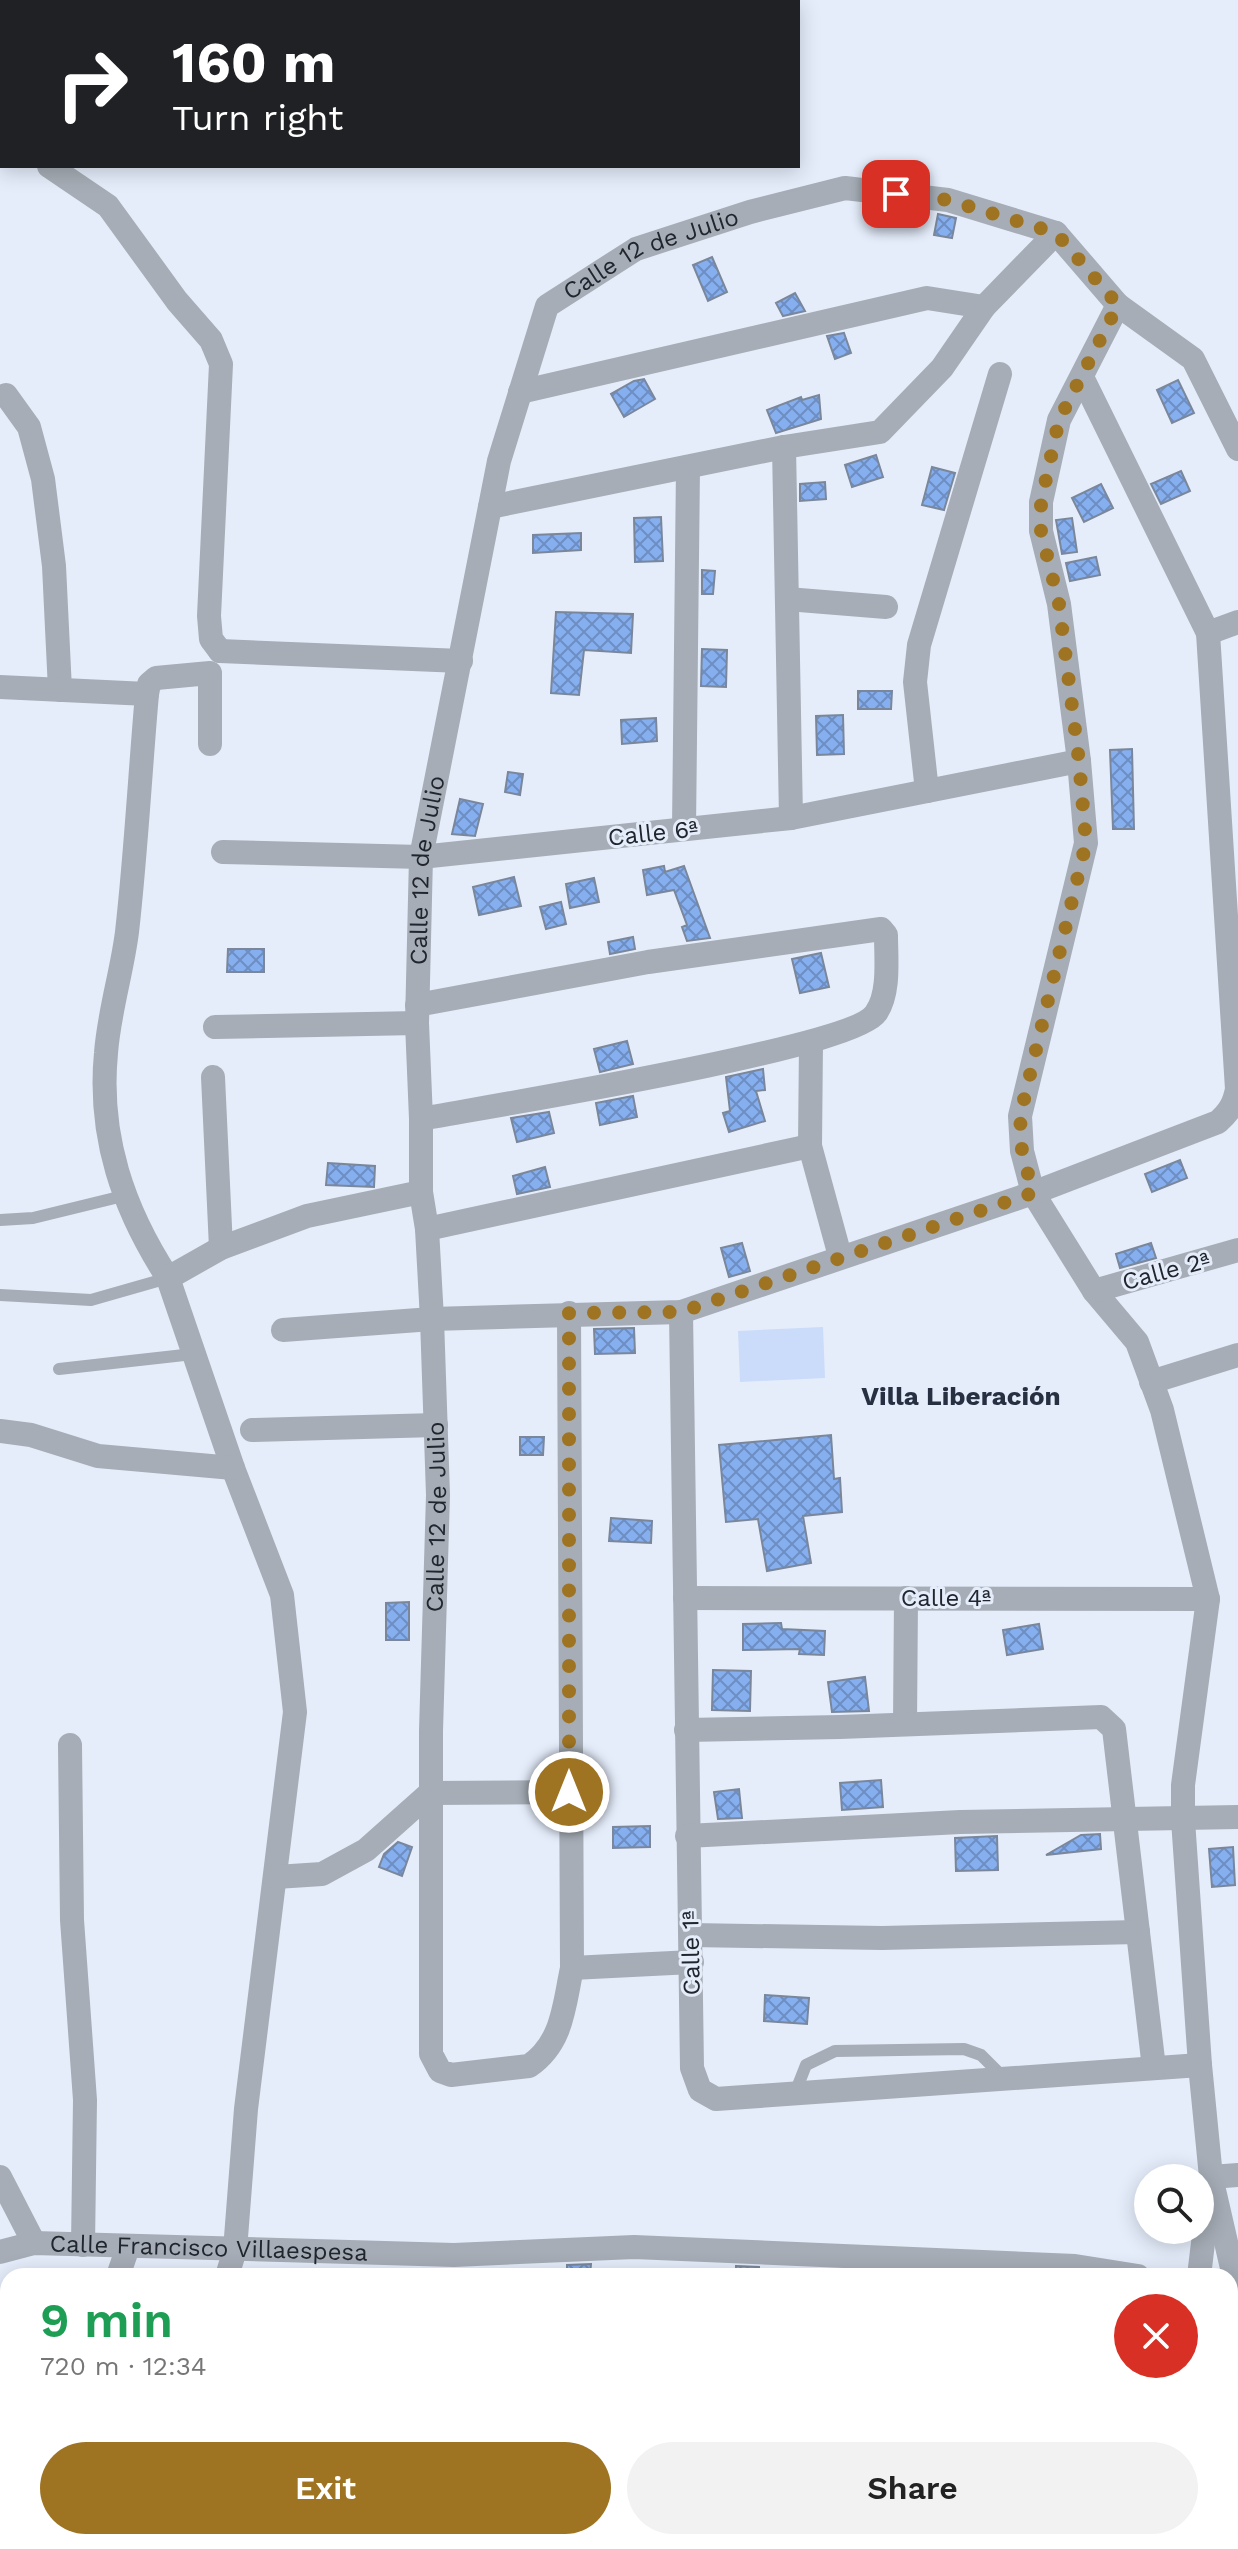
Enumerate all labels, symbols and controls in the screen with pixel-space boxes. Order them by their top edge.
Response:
text: 160 m [172,30,335,96]
icon: right [40,32,144,136]
text: Turn right [172,97,343,139]
pin [862,160,930,228]
icon: arrive [874,172,918,216]
street label: Calle 12 de Julio [558,203,742,306]
street label: Calle 12 de Julio [404,773,451,965]
street label: Calle 6ª [607,814,699,852]
street label: Calle 2ª [1119,1246,1213,1296]
district label: Villa Liberación [861,1381,1061,1411]
street label: Calle 12 de Julio [421,1421,452,1613]
street label: Calle 4ª [901,1584,991,1612]
position arrow [527,1750,611,1834]
street label: Calle 1ª [676,1910,706,1996]
map controls [1134,2164,1214,2244]
button: search [1134,2164,1214,2244]
street label: Calle Francisco Villaespesa [49,2229,368,2267]
text: 9 min [40,2292,173,2349]
button: close [1114,2294,1198,2378]
text: 720 m · 12:34 [40,2351,207,2381]
button: Exit [40,2442,611,2534]
button: Share [627,2442,1198,2534]

